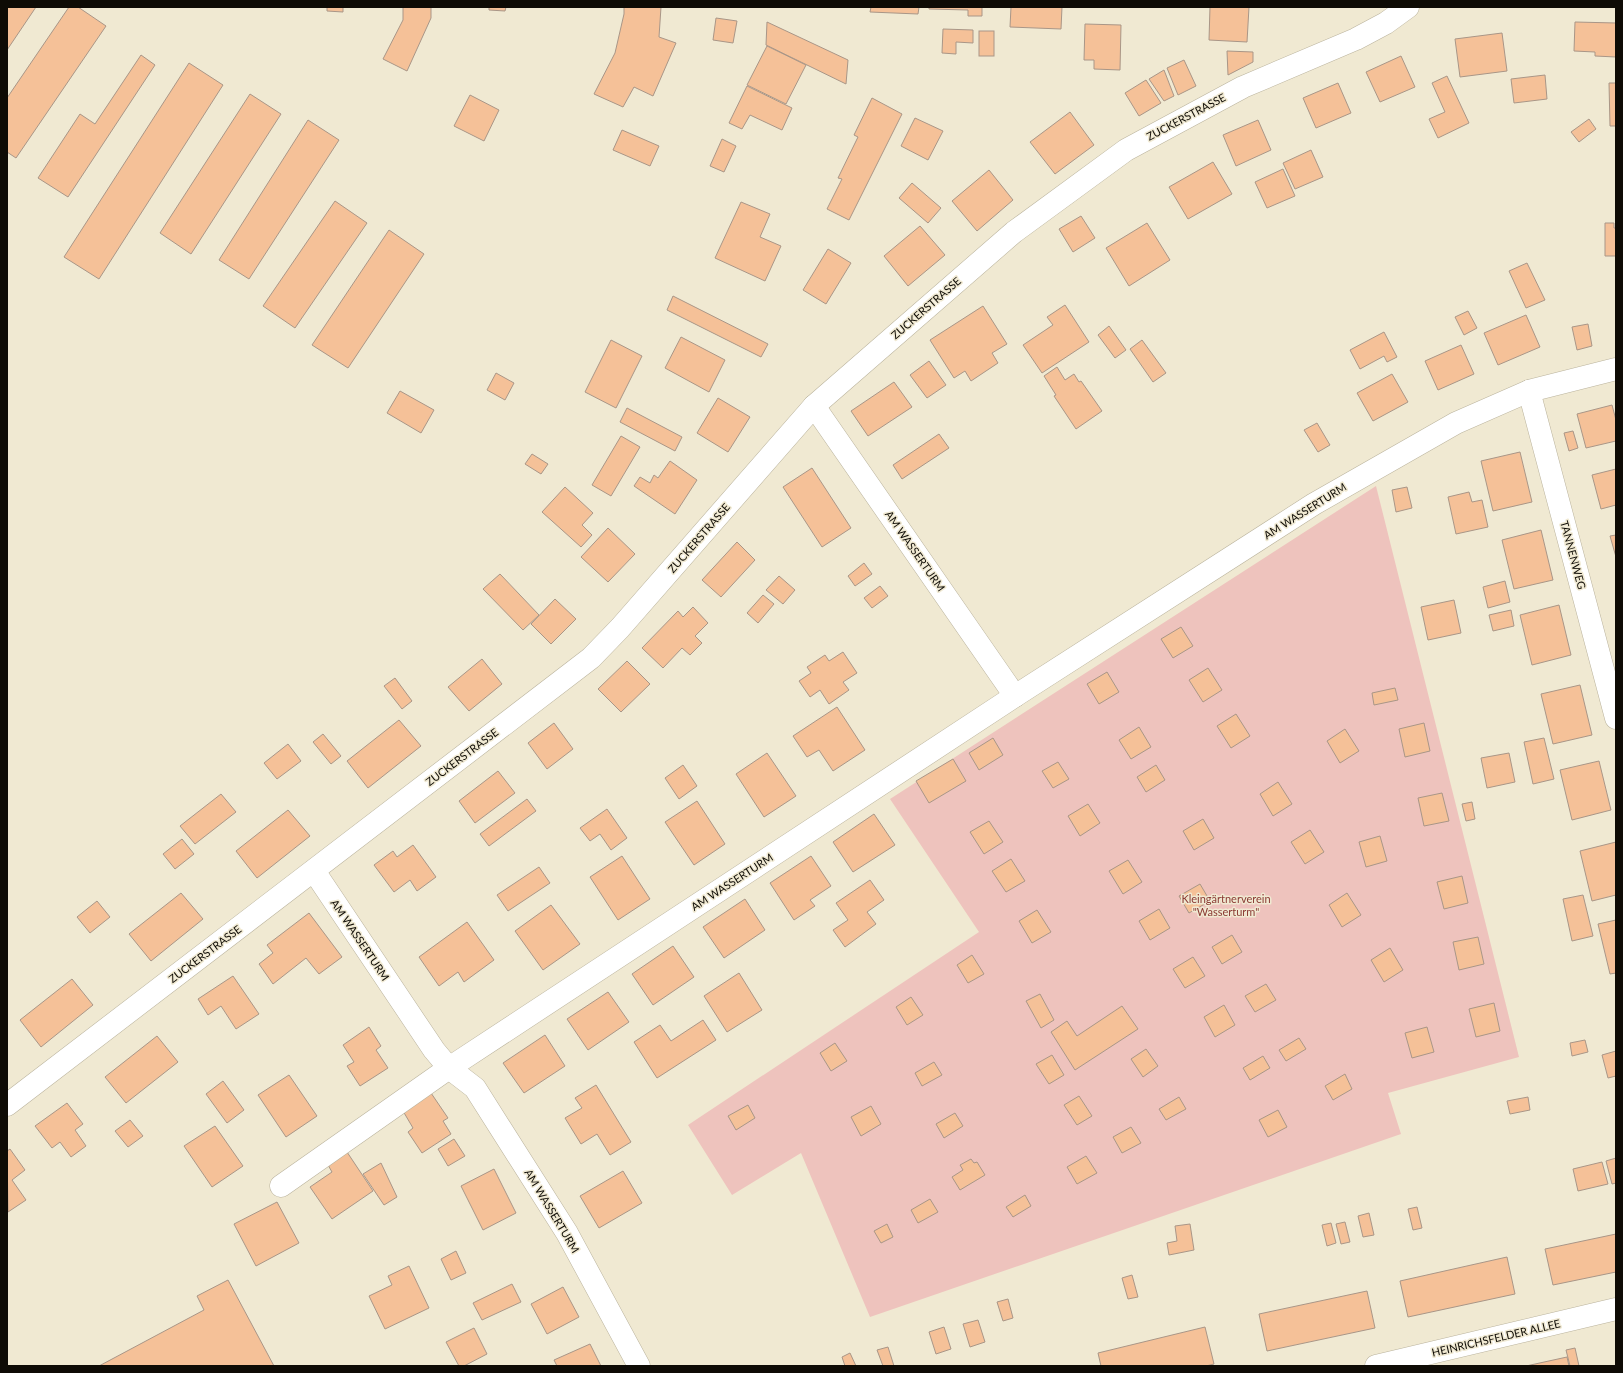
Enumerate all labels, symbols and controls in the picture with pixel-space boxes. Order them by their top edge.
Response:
street label: ZUCKERSTRASSE [1144,90,1228,143]
street label: ZUCKERSTRASSE [888,274,963,341]
street label: AM WASSERTURM [1261,480,1349,541]
street label: ZUCKERSTRASSE [665,500,732,575]
street label: AM WASSERTURM [883,508,948,593]
street label: TANNENWEG [1558,519,1589,591]
street label: ZUCKERSTRASSE [423,725,501,788]
street label: AM WASSERTURM [688,850,775,913]
park label: Kleingärtnerverein "Wasserturm" [1181,892,1271,918]
street label: AM WASSERTURM [328,897,392,983]
street label: ZUCKERSTRASSE [166,922,244,985]
street label: AM WASSERTURM [522,1167,583,1255]
street label: HEINRICHSFELDER ALLEE [1430,1316,1561,1359]

